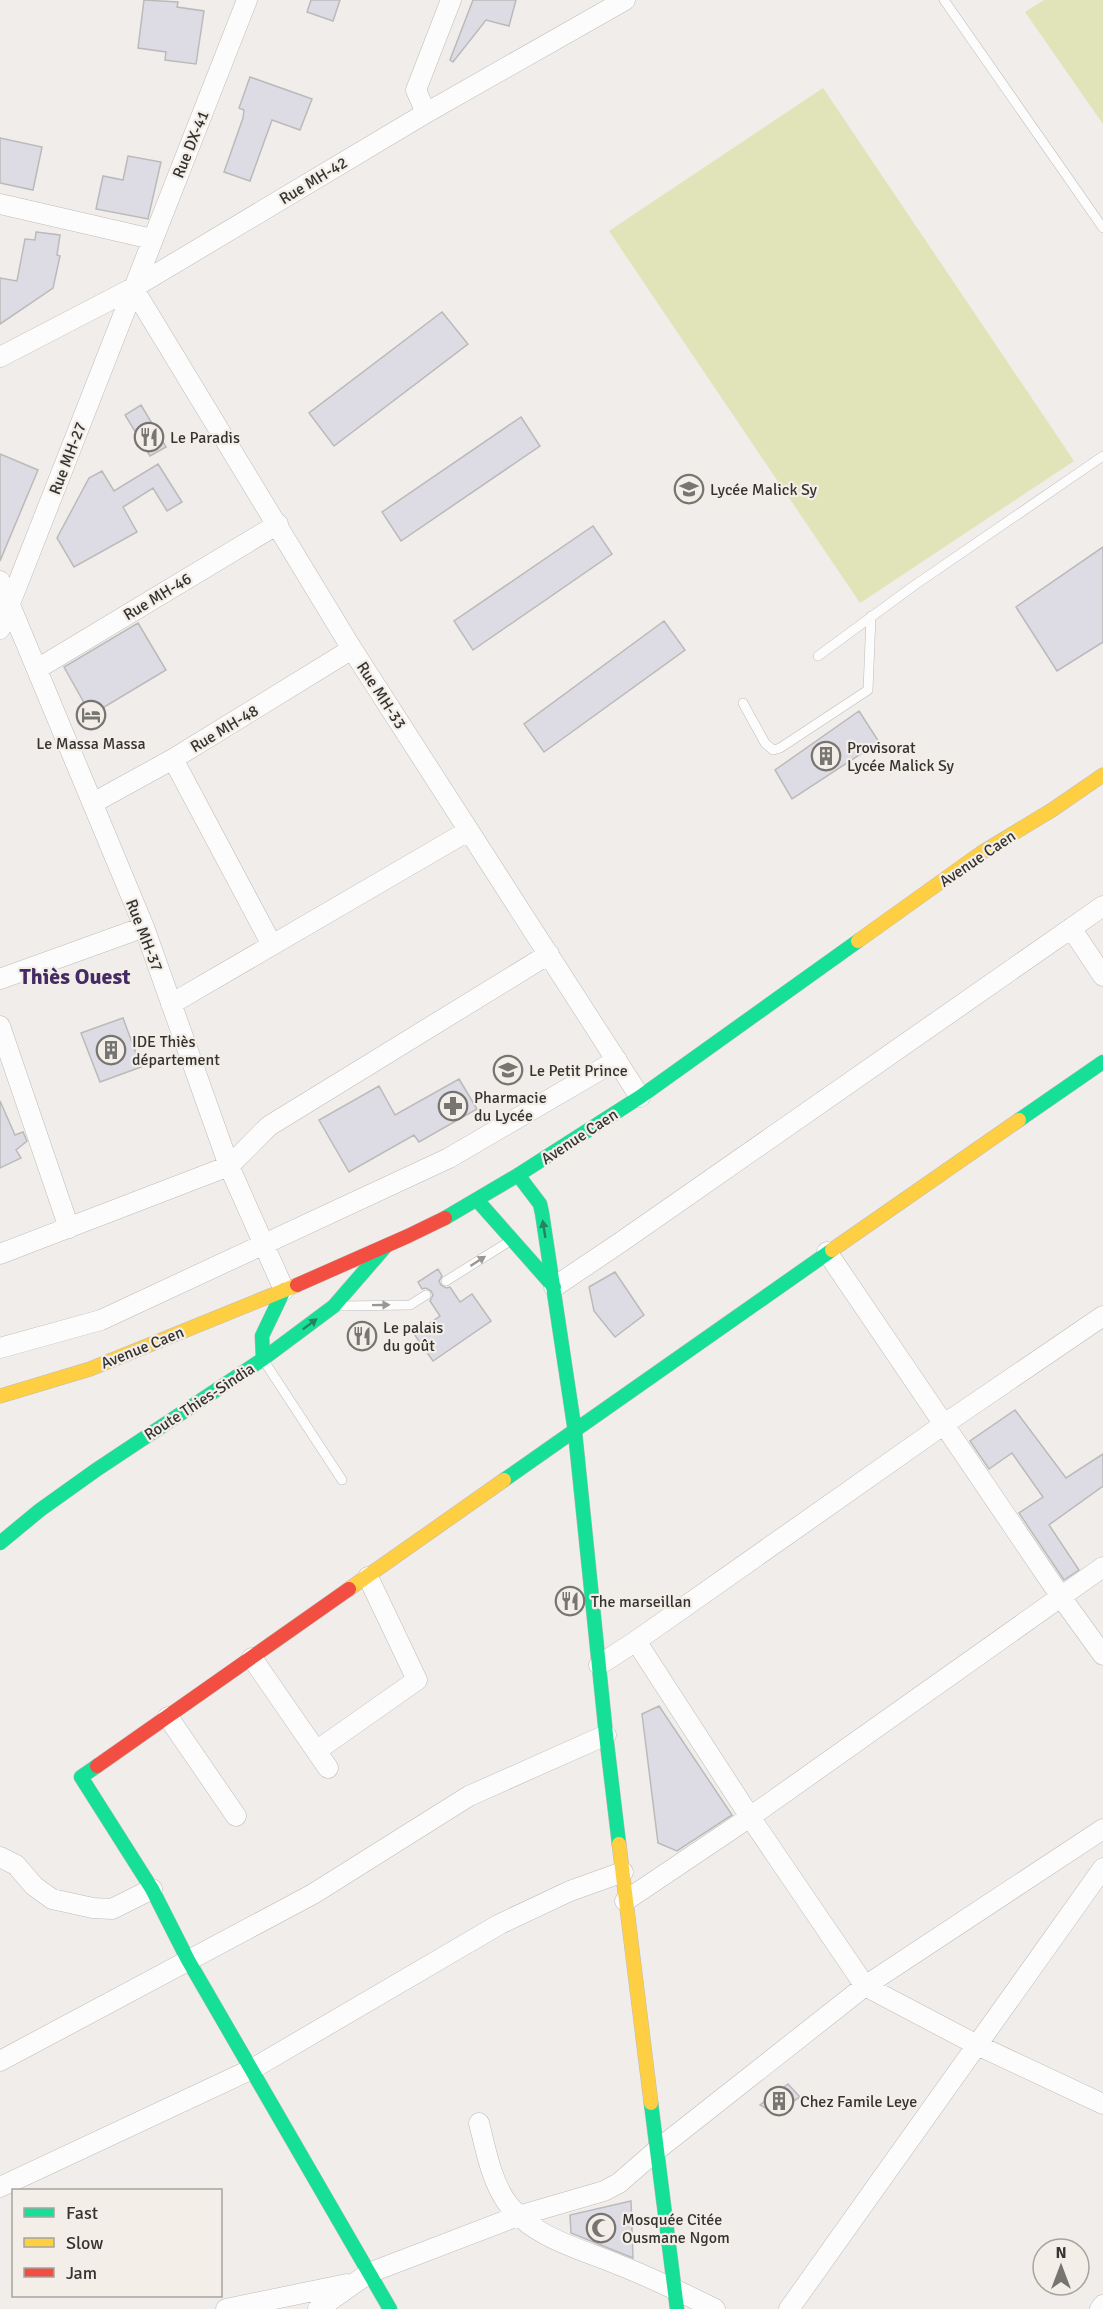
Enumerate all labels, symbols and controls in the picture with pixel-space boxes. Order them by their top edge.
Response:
street label: Rue DX-41 [168,108,214,181]
street label: Rue MH-42 [276,153,351,209]
street label: Rue MH-27 [45,419,91,497]
restaurant icon: Le Paradis [133,421,165,453]
place label: Le Paradis [170,428,240,448]
school or university icon: Lycée Malick Sy [673,473,705,505]
place label: Lycée Malick Sy [710,480,818,500]
street label: Rue MH-46 [120,569,195,625]
street label: Rue MH-33 [352,658,410,733]
hotel icon: Le Massa Massa [75,699,107,731]
street label: Rue MH-48 [187,701,262,757]
place label: Le Massa Massa [36,734,146,754]
place label: Provisorat Lycée Malick Sy [847,738,955,776]
building icon: Provisorat Lycée Malick Sy [810,740,842,772]
street label: Avenue Caen [936,826,1020,892]
street label: Rue MH-37 [121,896,167,974]
district label: Thiès Ouest [20,963,130,990]
place label: IDE Thiès département [132,1032,220,1070]
building icon: IDE Thiès département [95,1034,127,1066]
school or university icon: Le Petit Prince [492,1054,524,1086]
place label: Le Petit Prince [529,1061,628,1081]
place label: Pharmacie du Lycée [474,1088,547,1126]
pharmacy icon: Pharmacie du Lycée [437,1090,469,1122]
street label: Avenue Caen [537,1105,622,1169]
one-way arrow [540,1219,549,1238]
one-way arrow [470,1255,487,1266]
one-way arrow [372,1300,391,1310]
one-way arrow [301,1318,317,1330]
place label: Le palais du goût [383,1318,443,1356]
restaurant icon: Le palais du goût [346,1320,378,1352]
street label: Avenue Caen [98,1322,187,1374]
street label: Route Thies-Sindia [141,1359,259,1445]
restaurant icon: The marseillan [554,1585,586,1617]
place label: The marseillan [591,1592,691,1612]
building icon: Chez Famile Leye [763,2085,795,2117]
place label: Chez Famile Leye [800,2092,917,2112]
legend [12,2189,222,2297]
text: Fast [66,2202,98,2224]
place label: Mosquée Citée Ousmane Ngom [622,2210,730,2248]
mosque icon: Mosquée Citée Ousmane Ngom [585,2212,617,2244]
text: Slow [66,2232,103,2254]
north arrow [1031,2237,1091,2297]
text: N [1055,2243,1067,2263]
text: Jam [66,2262,97,2284]

